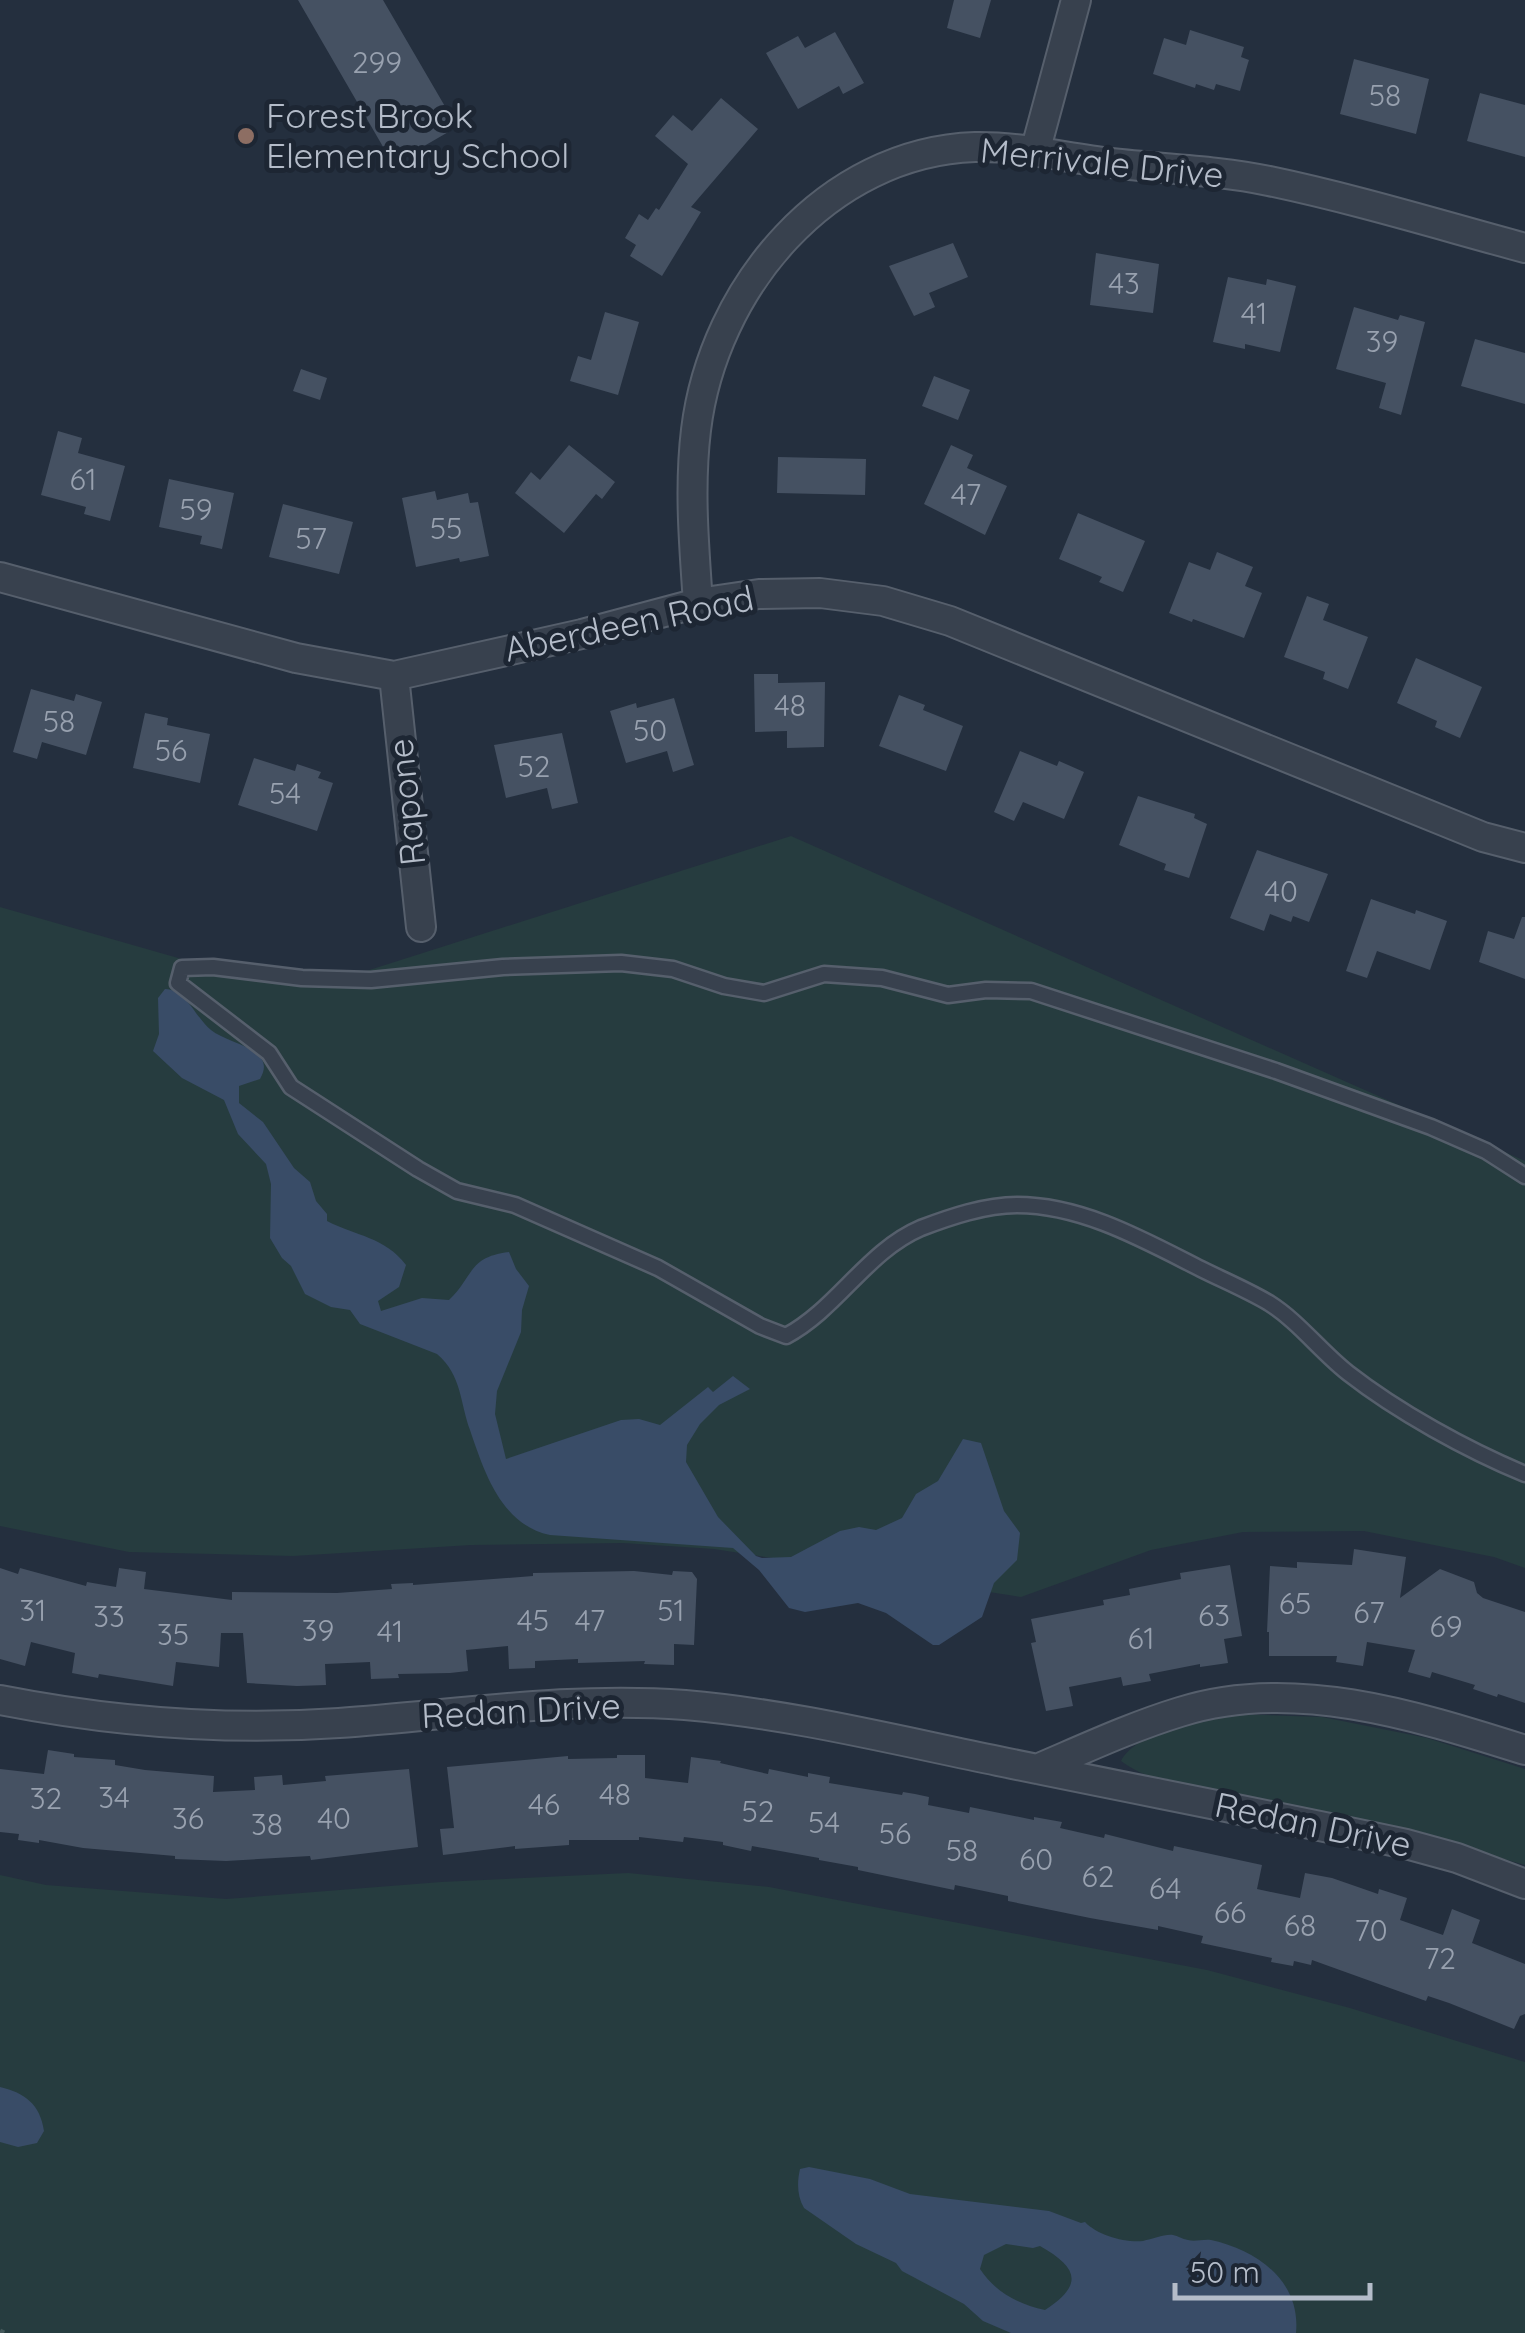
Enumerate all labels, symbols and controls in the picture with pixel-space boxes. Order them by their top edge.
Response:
house number: 299 [352,43,402,81]
house number: 58 [1369,76,1401,114]
place label: Forest Brook Elementary School [266,93,569,177]
marker: Forest Brook Elementary School [235,125,257,147]
street label: Merrivale Drive [978,127,1226,197]
house number: 43 [1108,264,1140,302]
house number: 41 [1241,294,1267,332]
house number: 39 [1366,322,1398,360]
house number: 61 [69,460,97,498]
house number: 47 [951,475,981,513]
house number: 59 [179,490,213,528]
house number: 55 [430,509,462,547]
house number: 57 [295,519,327,557]
street label: Aberdeen Road [500,575,757,671]
house number: 48 [774,686,806,724]
house number: 58 [43,702,75,740]
house number: 50 [633,711,667,749]
house number: 56 [155,731,187,769]
street label: Rapone [377,737,435,868]
house number: 52 [518,747,550,785]
house number: 54 [269,774,301,812]
house number: 40 [1264,872,1298,910]
house number: 65 [1279,1584,1311,1622]
house number: 31 [20,1591,46,1629]
house number: 51 [657,1591,685,1629]
house number: 67 [1353,1593,1385,1631]
house number: 63 [1198,1596,1230,1634]
house number: 33 [93,1597,125,1635]
house number: 45 [517,1601,549,1639]
house number: 47 [575,1601,605,1639]
house number: 69 [1430,1607,1462,1645]
house number: 39 [302,1611,334,1649]
house number: 41 [377,1612,403,1650]
house number: 35 [157,1615,189,1653]
house number: 61 [1127,1619,1155,1657]
street label: Redan Drive [420,1683,622,1737]
house number: 48 [599,1775,631,1813]
house number: 34 [98,1778,130,1816]
house number: 32 [30,1779,62,1817]
street label: Redan Drive [1211,1782,1415,1866]
house number: 46 [528,1785,560,1823]
house number: 52 [742,1792,774,1830]
house number: 36 [172,1799,204,1837]
house number: 40 [317,1799,351,1837]
house number: 54 [808,1803,840,1841]
house number: 38 [251,1805,283,1843]
house number: 56 [879,1814,911,1852]
house number: 58 [946,1831,978,1869]
house number: 60 [1019,1840,1053,1878]
house number: 62 [1082,1857,1114,1895]
house number: 64 [1149,1869,1181,1907]
house number: 66 [1214,1893,1246,1931]
house number: 68 [1284,1906,1316,1944]
house number: 70 [1354,1911,1388,1949]
house number: 72 [1424,1939,1456,1977]
scale bar [1175,2238,1370,2300]
text: 50 m [1190,2253,1260,2291]

